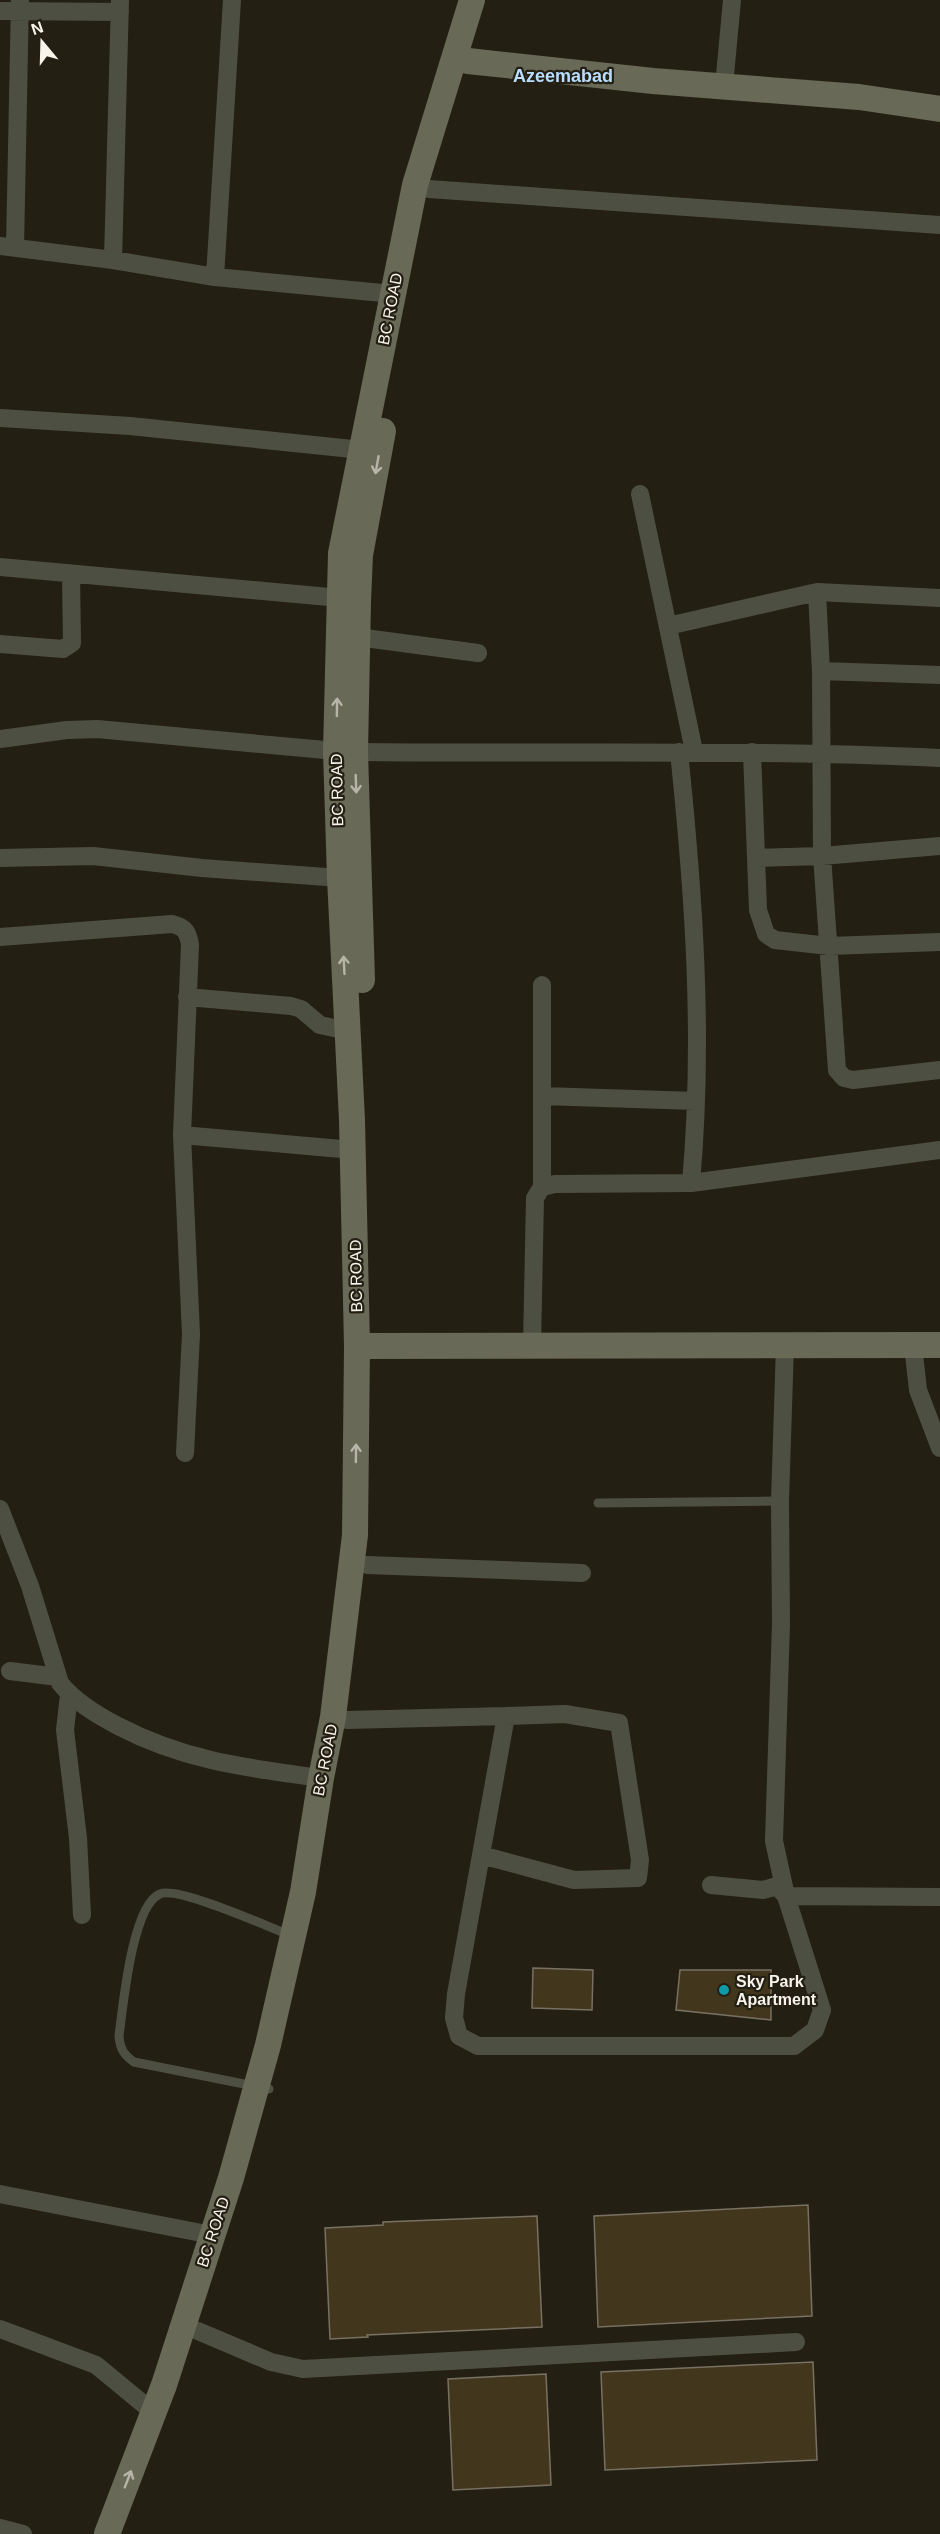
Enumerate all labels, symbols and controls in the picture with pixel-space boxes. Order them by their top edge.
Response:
north arrow [12,12,72,72]
text: N [29,18,46,38]
district label: Azeemabad [513,66,613,86]
street label: BC ROAD [375,272,405,346]
one-way arrow [371,455,382,474]
one-way arrow [331,697,343,717]
street label: BC ROAD [328,753,346,827]
one-way arrow [350,774,361,794]
one-way arrow [339,955,350,975]
street label: BC ROAD [347,1239,365,1313]
one-way arrow [350,1444,362,1464]
street label: BC ROAD [310,1723,340,1797]
place label: Sky Park Apartment [736,1973,817,2008]
marker: Sky Park Apartment [717,1983,731,1997]
street label: BC ROAD [194,2195,232,2269]
one-way arrow [123,2470,134,2489]

